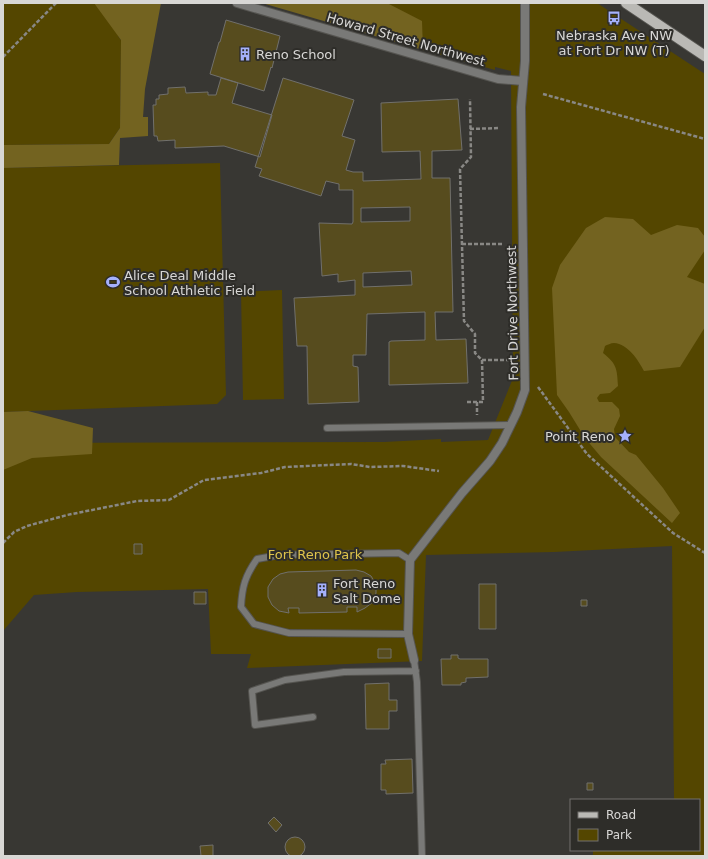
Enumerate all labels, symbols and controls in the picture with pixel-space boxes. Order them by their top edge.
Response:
street label: Howard Street Northwest [325,10,487,69]
bus stop icon: Nebraska Ave NW at Fort Dr NW (T) [606,10,622,26]
place label: Nebraska Ave NW at Fort Dr NW (T) [556,28,672,58]
building icon: Reno School [237,46,253,62]
place label: Reno School [256,47,336,62]
street label: Fort Drive Northwest [504,245,521,381]
place label: Alice Deal Middle School Athletic Field [124,268,255,298]
sports icon: Alice Deal Middle School Athletic Field [105,274,121,290]
place icon: Point Reno [617,428,633,444]
place label: Point Reno [545,429,614,444]
park label: Fort Reno Park [268,547,363,562]
place label: Fort Reno Salt Dome [333,576,401,606]
building icon: Fort Reno Salt Dome [314,582,330,598]
legend [570,799,700,851]
text: Road [606,808,636,822]
text: Park [606,828,632,842]

